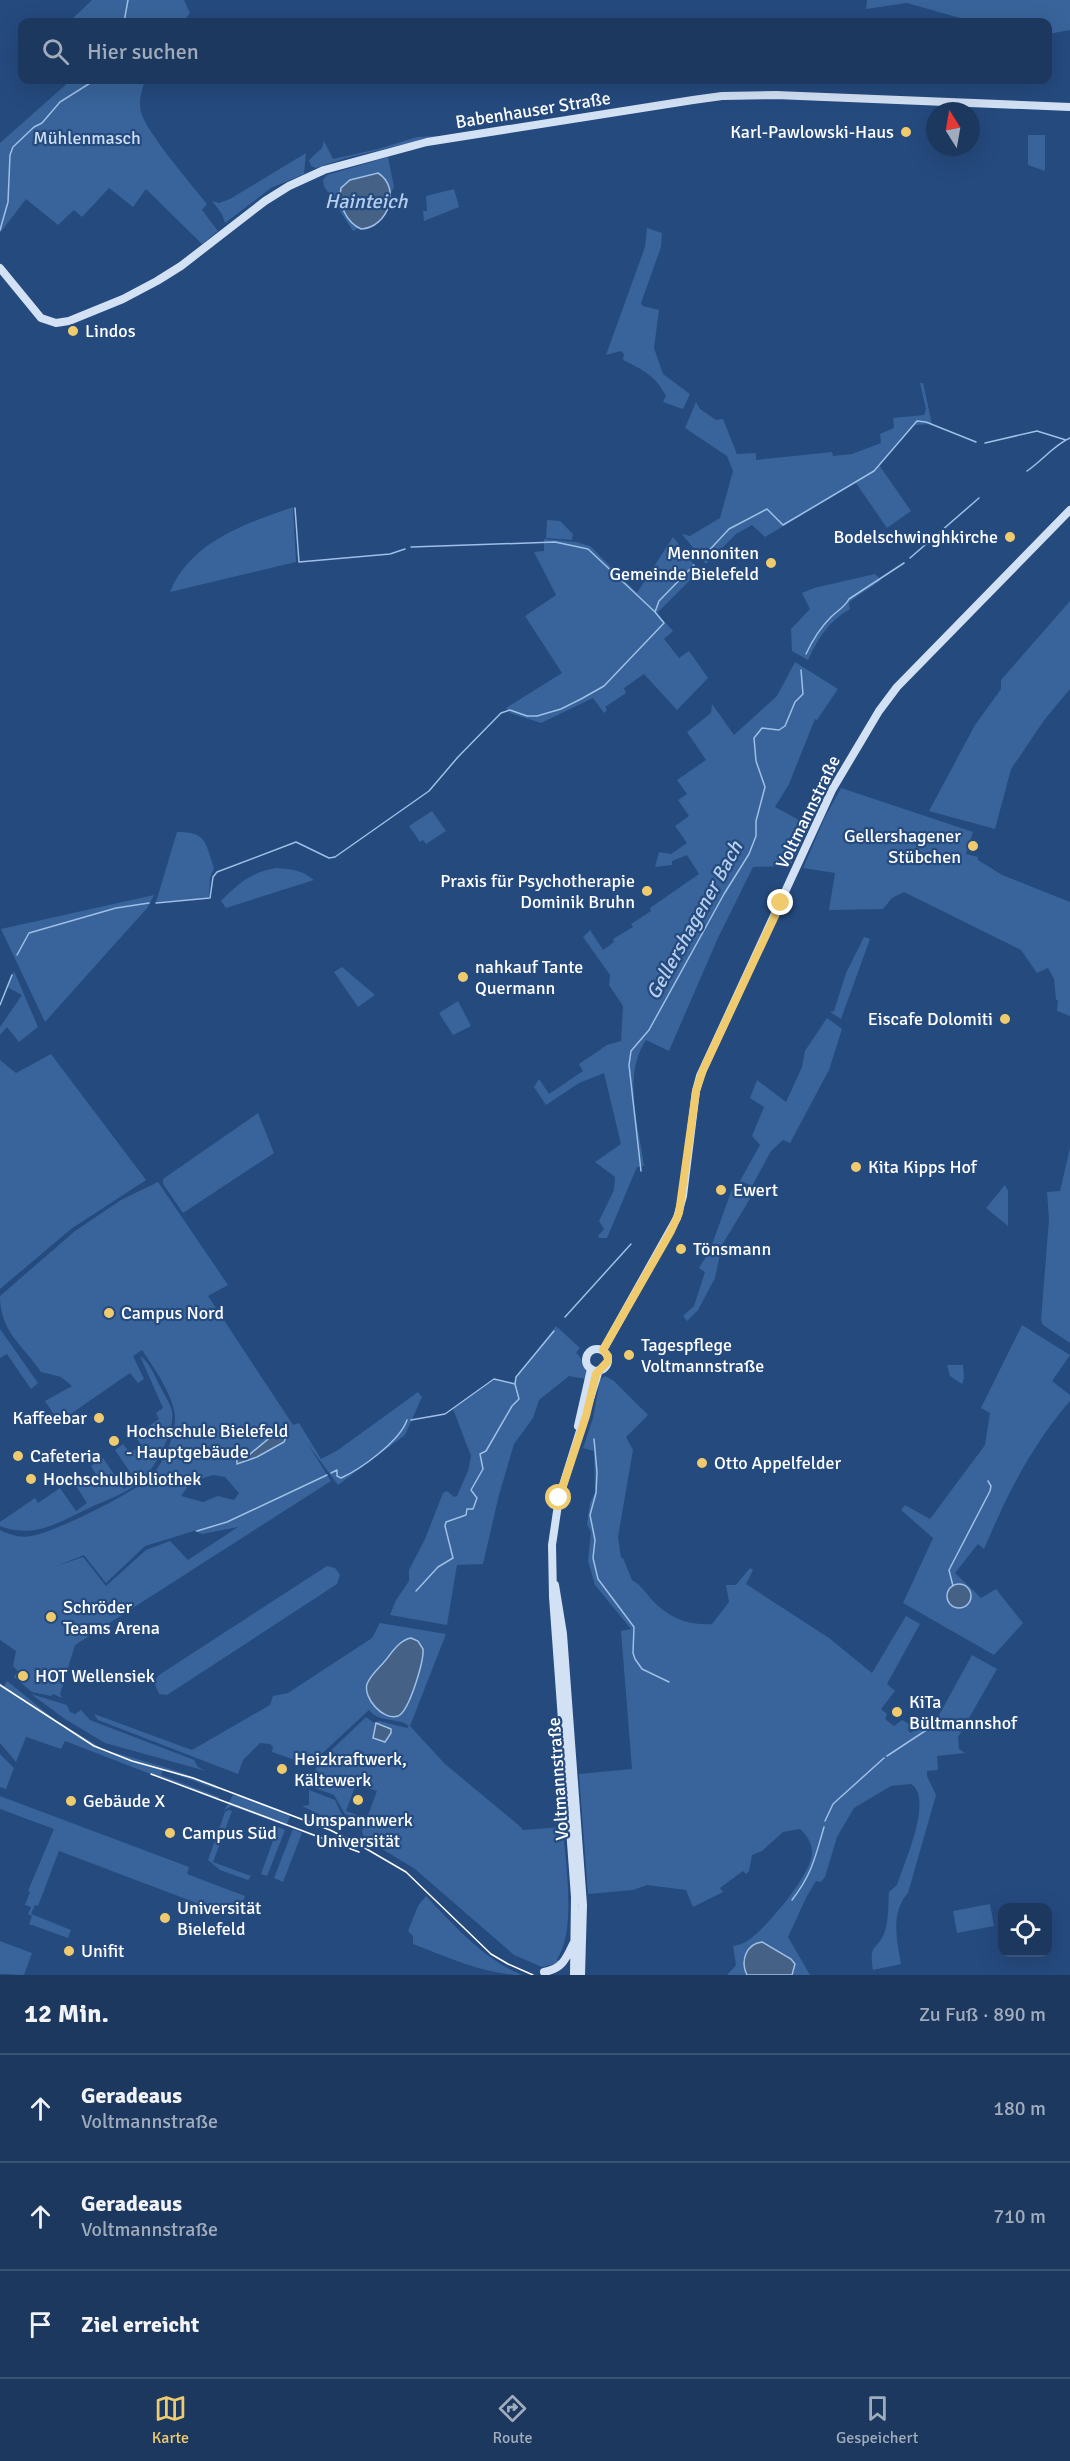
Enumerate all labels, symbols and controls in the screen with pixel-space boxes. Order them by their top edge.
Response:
search box [18,18,1052,84]
icon: search [39,35,72,68]
text: Hier suchen [87,38,199,65]
street label: Babenhauser Straße [454,87,612,133]
north arrow [926,102,980,156]
place label: Karl-Pawlowski-Haus [730,121,894,143]
marker: Karl-Pawlowski-Haus [899,125,913,139]
park label: Mühlenmasch [33,127,141,149]
water label: Hainteich [325,189,408,214]
place label: Lindos [85,320,136,342]
marker: Lindos [66,324,80,338]
place label: Bodelschwinghkirche [833,526,998,548]
marker: Bodelschwinghkirche [1003,530,1017,544]
place label: Mennoniten Gemeinde Bielefeld [609,542,759,585]
marker: Mennoniten Gemeinde Bielefeld [764,556,778,570]
street label: Voltmannstraße [771,752,845,872]
place label: Gellershagener Stübchen [844,825,961,868]
water label: Gellershagener Bach [641,836,749,1004]
marker: Gellershagener Stübchen [966,839,980,853]
place label: Praxis für Psychotherapie Dominik Bruhn [440,870,635,913]
marker: Praxis für Psychotherapie Dominik Bruhn [640,884,654,898]
route end [767,889,793,915]
place label: nahkauf Tante Quermann [475,956,583,999]
marker: nahkauf Tante Quermann [456,970,470,984]
place label: Eiscafe Dolomiti [868,1008,993,1030]
marker: Eiscafe Dolomiti [998,1012,1012,1026]
place label: Kita Kipps Hof [868,1156,978,1178]
marker: Kita Kipps Hof [849,1160,863,1174]
place label: Ewert [733,1179,778,1201]
marker: Ewert [714,1183,728,1197]
place label: Tönsmann [693,1238,771,1260]
marker: Tönsmann [674,1242,688,1256]
place label: Campus Nord [121,1302,224,1324]
marker: Campus Nord [102,1306,116,1320]
place label: Tagespflege Voltmannstraße [641,1334,764,1377]
marker: Tagespflege Voltmannstraße [622,1348,636,1362]
place label: Kaffeebar [13,1407,87,1429]
marker: Kaffeebar [92,1411,106,1425]
place label: Hochschule Bielefeld - Hauptgebäude [126,1420,288,1463]
marker: Hochschule Bielefeld - Hauptgebäude [107,1434,121,1448]
place label: Cafeteria [30,1445,101,1467]
marker: Cafeteria [11,1449,25,1463]
place label: Otto Appelfelder [714,1452,841,1474]
marker: Otto Appelfelder [695,1456,709,1470]
place label: Hochschulbibliothek [43,1468,201,1490]
marker: Hochschulbibliothek [24,1472,38,1486]
route start [545,1484,571,1510]
place label: Schröder Teams Arena [63,1596,160,1639]
marker: Schröder Teams Arena [44,1610,58,1624]
place label: HOT Wellensiek [35,1665,155,1687]
marker: HOT Wellensiek [16,1669,30,1683]
place label: KiTa Bültmannshof [909,1691,1018,1734]
marker: KiTa Bültmannshof [890,1705,904,1719]
street label: Voltmannstraße [543,1717,573,1841]
place label: Heizkraftwerk, Kältewerk [294,1748,407,1791]
marker: Heizkraftwerk, Kältewerk [275,1762,289,1776]
place label: Gebäude X [83,1790,166,1812]
marker: Umspannwerk Universität [351,1793,365,1807]
marker: Gebäude X [64,1794,78,1808]
place label: Umspannwerk Universität [303,1809,413,1852]
place label: Campus Süd [182,1822,277,1844]
marker: Campus Süd [163,1826,177,1840]
place label: Universität Bielefeld [177,1897,261,1940]
map controls [998,1903,1052,1957]
button: locate [998,1903,1052,1957]
marker: Universität Bielefeld [158,1911,172,1925]
place label: Unifit [81,1940,124,1962]
marker: Unifit [62,1944,76,1958]
text: 12 Min. [24,1998,109,2030]
text: Zu Fuß · 890 m [919,2002,1046,2027]
text: Geradeaus [81,2082,182,2109]
icon: ahead [24,2092,57,2125]
text: 180 m [993,2096,1046,2121]
text: Voltmannstraße [81,2109,218,2134]
text: Geradeaus [81,2190,182,2217]
icon: ahead [24,2200,57,2233]
text: 710 m [993,2204,1046,2229]
text: Voltmannstraße [81,2217,218,2242]
icon: arrive [24,2308,57,2341]
text: Ziel erreicht [81,2311,199,2338]
tab: Karte [152,2392,189,2448]
tab: Route [493,2392,533,2448]
tab: Gespeichert [836,2392,918,2448]

